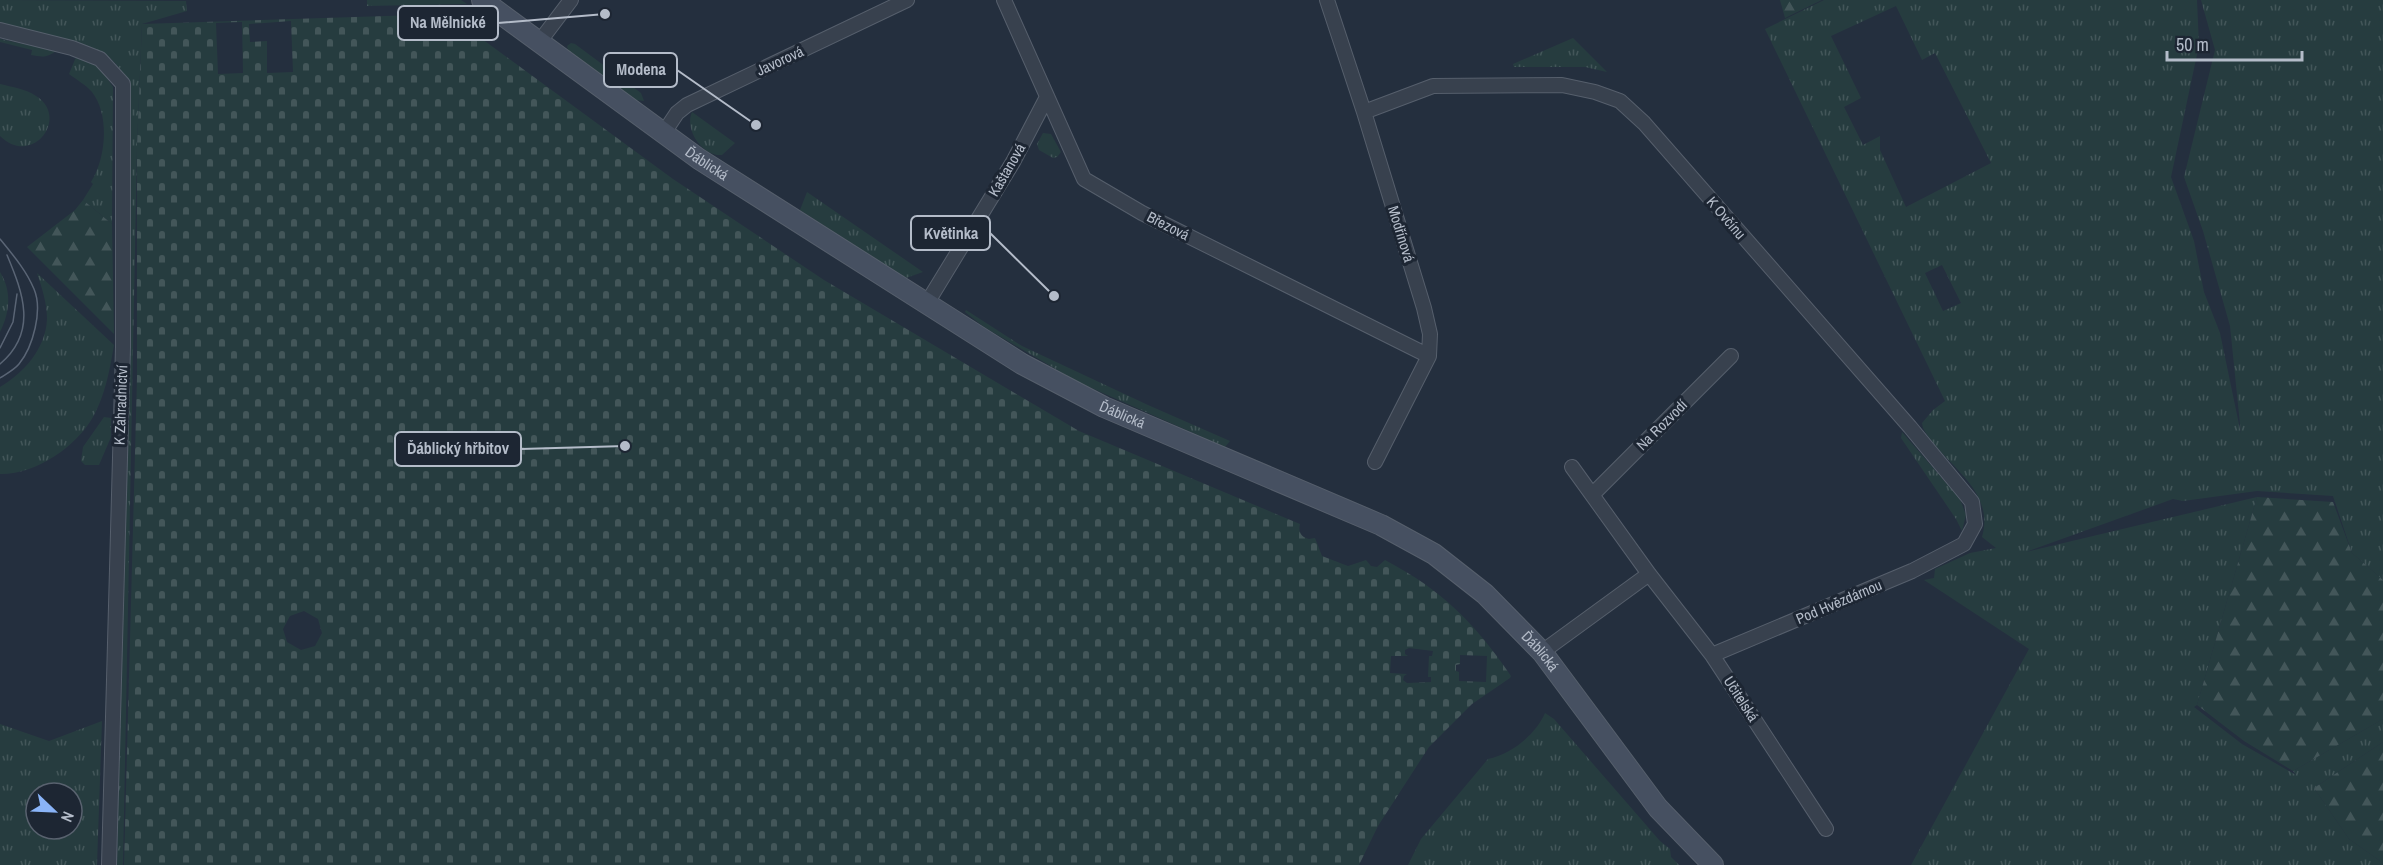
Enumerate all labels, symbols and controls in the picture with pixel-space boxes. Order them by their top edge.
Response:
callout: Na Mělnické [398,6,498,40]
text: Na Mělnické [410,11,486,33]
scale bar [2167,24,2302,62]
text: 50 m [2176,32,2209,57]
street label: Javorová [753,40,807,81]
callout: Modena [604,53,677,87]
text: Modena [616,58,666,80]
street label: Kaštanová [983,139,1030,200]
street label: Ďáblická [681,141,733,185]
street label: K Ovčínu [1702,192,1751,244]
street label: Modřínová [1383,203,1420,265]
street label: Březová [1143,206,1193,245]
callout: Květinka [911,216,990,250]
text: Květinka [924,222,979,244]
street label: K Zahradnictví [109,364,132,445]
street label: Na Rozvodí [1632,394,1692,455]
street label: Ďáblická [1096,395,1149,433]
callout: Ďáblický hřbitov [395,432,521,466]
text: Ďáblický hřbitov [407,437,510,459]
street label: Pod Hvězdárnou [1793,574,1885,629]
street label: Ďáblická [1517,626,1564,676]
street label: Učitelská [1719,672,1764,726]
north arrow [24,781,84,841]
text: N [56,808,80,826]

